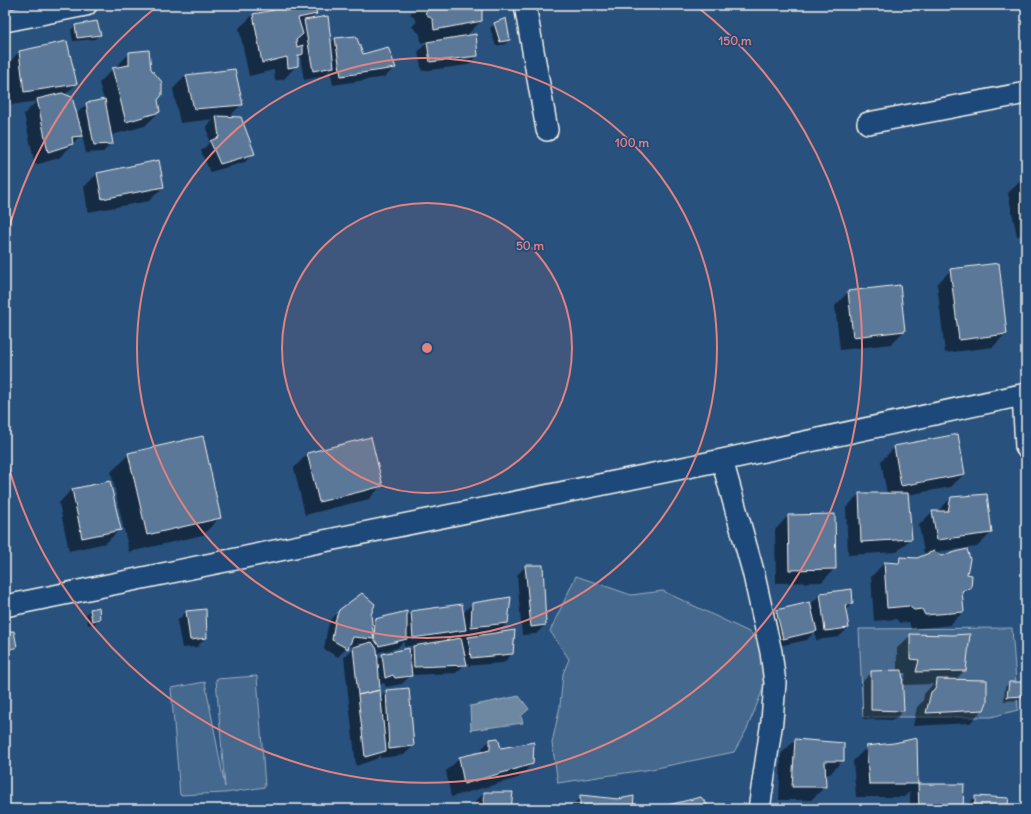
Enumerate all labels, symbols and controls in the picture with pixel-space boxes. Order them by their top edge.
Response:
text: 150 m [719,33,752,48]
text: 100 m [615,135,649,150]
text: 50 m [516,238,545,253]
centre of rings [420,341,434,355]

